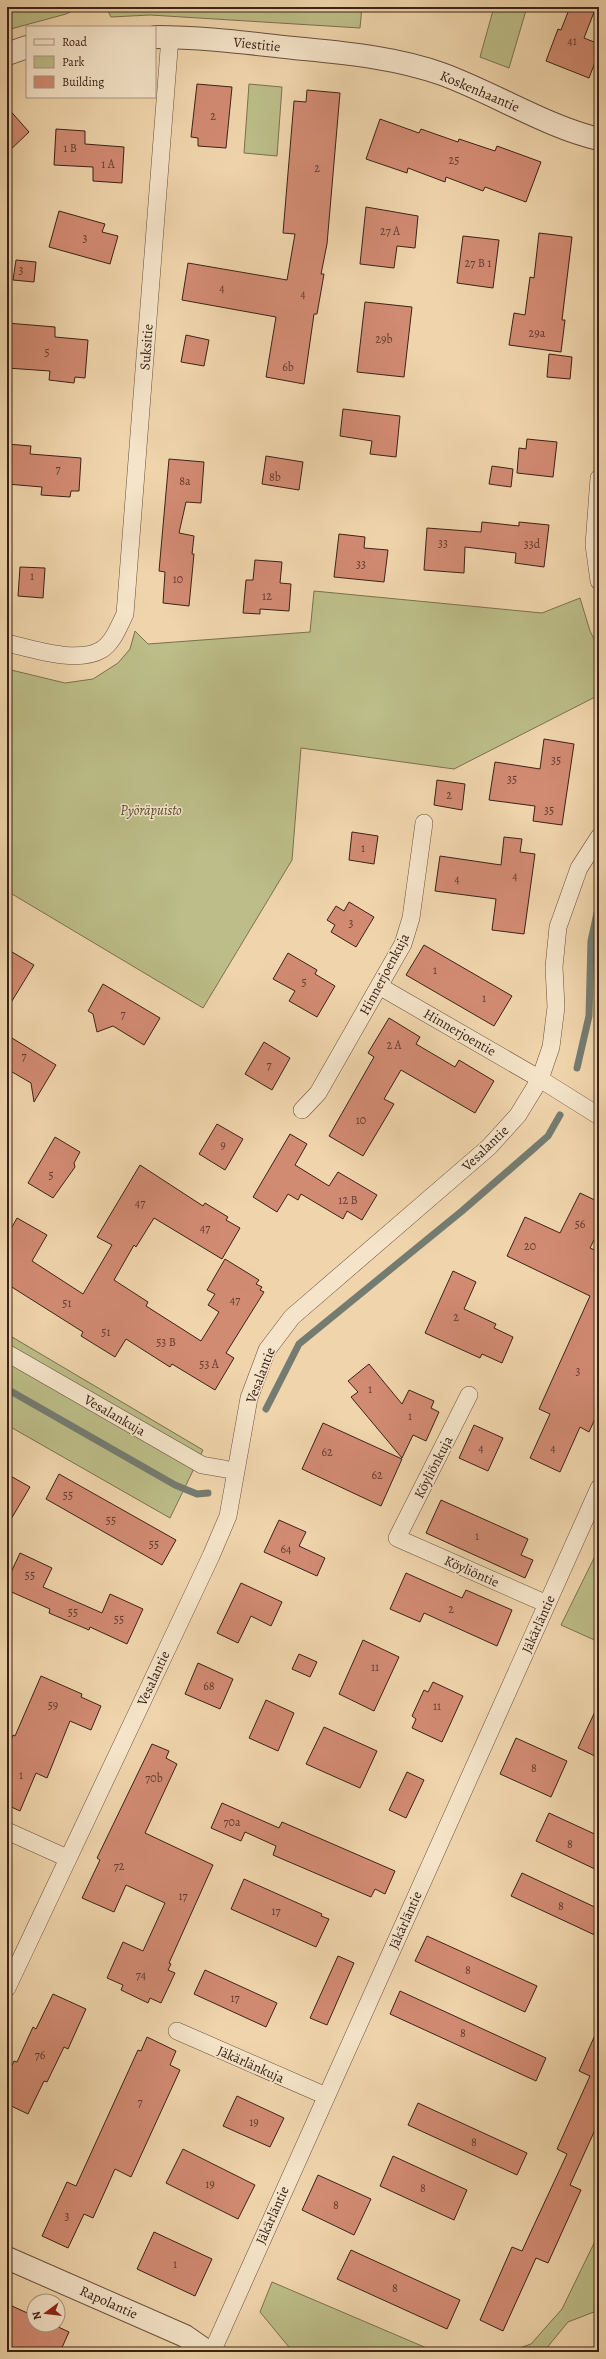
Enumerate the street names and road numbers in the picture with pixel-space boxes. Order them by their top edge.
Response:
street label: Viestitie [231,32,281,56]
street label: Koskenhaantie [437,66,522,117]
street label: Suksitie [135,323,158,371]
street label: Hinnerjoenkuja [355,929,414,1019]
street label: Hinnerjoentie [420,1004,499,1061]
street label: Vesalantie [457,1121,513,1176]
street label: Vesalantie [241,1345,280,1407]
street label: Vesalankuja [80,1390,149,1441]
street label: Köyliönkuja [410,1432,458,1502]
street label: Köyliöntie [441,1551,502,1592]
street label: Jäkärläntie [517,1592,560,1656]
street label: Vesalantie [132,1648,174,1710]
street label: Jäkärläntie [384,1888,427,1952]
street label: Jäkärlänkuja [214,2041,288,2088]
street label: Jäkärläntie [251,2183,294,2247]
street label: Rapolantie [77,2281,141,2324]

